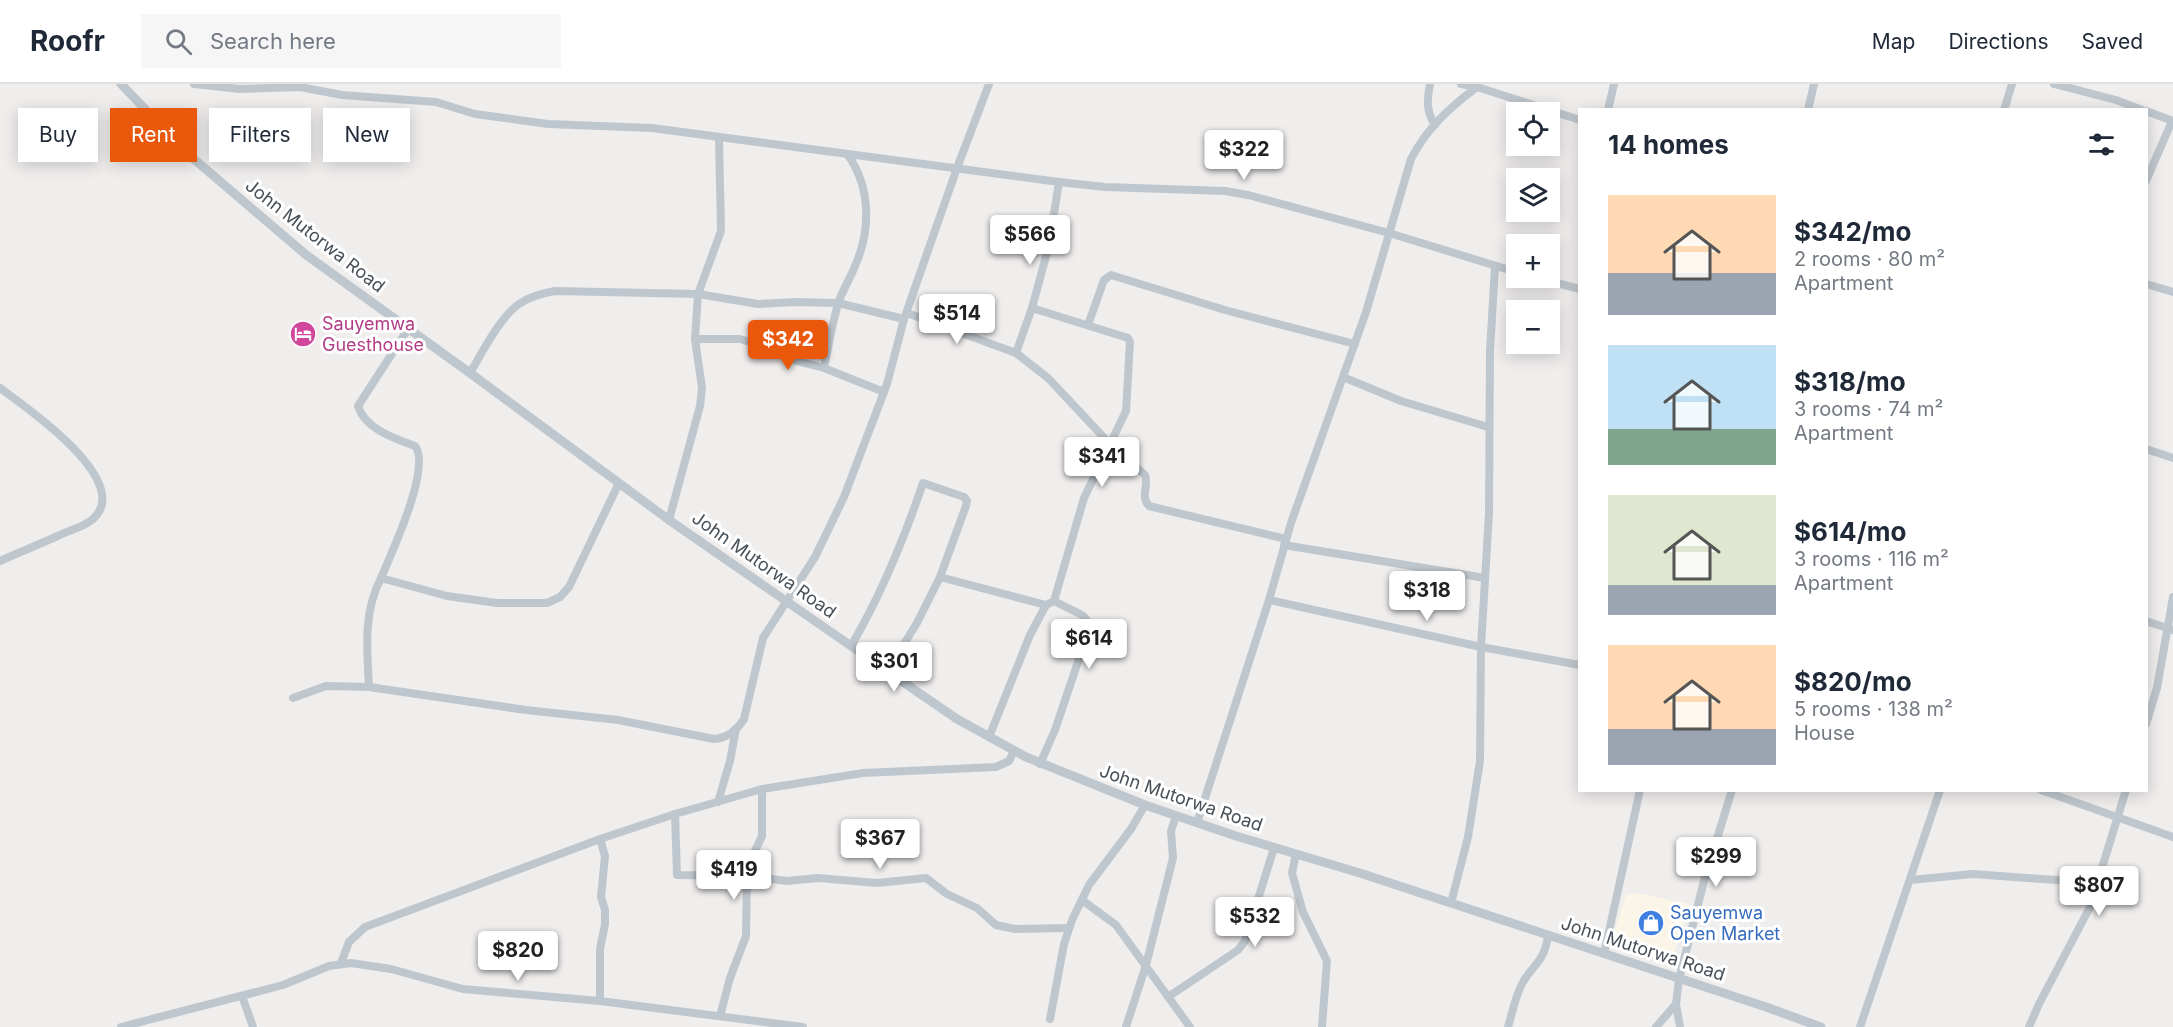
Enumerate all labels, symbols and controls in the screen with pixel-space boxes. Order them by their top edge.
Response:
search box [141,14,561,68]
text: Roofr [30,24,105,58]
icon: search [162,25,195,58]
text: Search here [210,28,336,54]
text: Map [1872,29,1915,54]
text: Directions [1948,29,2049,54]
text: Saved [2082,29,2143,54]
map controls [1506,102,1560,354]
button: locate [1506,102,1560,156]
chip: Buy [18,108,98,162]
chip: Rent [110,108,197,162]
chip: Filters [209,108,311,162]
chip: New [323,108,410,162]
icon: filters [2085,128,2118,161]
text: 14 homes [1608,129,1729,160]
pin: $322 [1208,130,1280,181]
text: $322 [1218,137,1270,161]
button: layers [1506,168,1560,222]
street label: John Mutorwa Road [241,175,389,297]
pin: $566 [994,215,1066,266]
text: $342/mo [1794,216,1912,247]
icon: home [1656,219,1728,291]
text: $566 [1004,222,1056,246]
button: + [1506,234,1560,288]
text: 2 rooms · 80 m² [1794,247,1945,271]
text: Apartment [1794,271,1893,295]
pin: $514 [921,294,993,345]
button: − [1506,300,1560,354]
text: $514 [933,301,981,325]
place label: Sauyemwa Guesthouse [322,313,424,355]
hotel icon: Sauyemwa Guesthouse [288,319,318,349]
pin: $342 [752,320,824,371]
text: $342 [762,327,814,351]
text: $318/mo [1794,366,1906,397]
icon: home [1656,369,1728,441]
text: 3 rooms · 74 m² [1794,397,1943,421]
text: Apartment [1794,421,1893,445]
pin: $341 [1066,437,1138,488]
text: $341 [1078,444,1126,468]
street label: John Mutorwa Road [688,507,840,622]
text: $614/mo [1794,516,1906,547]
icon: home [1656,519,1728,591]
text: 3 rooms · 116 m² [1794,547,1949,571]
pin: $318 [1391,571,1463,622]
text: Apartment [1794,571,1893,595]
text: $318 [1403,578,1451,602]
pin: $614 [1053,619,1125,670]
text: $614 [1065,626,1113,650]
pin: $301 [858,642,930,693]
text: $301 [870,649,918,673]
text: $820/mo [1794,666,1912,697]
icon: home [1656,669,1728,741]
text: 5 rooms · 138 m² [1794,697,1953,721]
text: House [1794,721,1855,745]
street label: John Mutorwa Road [1097,760,1265,835]
pin: $367 [844,819,916,870]
text: $367 [855,826,905,850]
pin: $299 [1680,837,1752,888]
text: $299 [1690,844,1742,868]
pin: $419 [698,850,770,901]
text: $419 [710,857,758,881]
pin: $807 [2063,866,2135,917]
text: $807 [2074,873,2124,897]
pin: $532 [1219,897,1291,948]
place label: Sauyemwa Open Market [1670,902,1780,944]
text: $532 [1229,904,1281,928]
shop icon: Sauyemwa Open Market [1636,908,1666,938]
street label: John Mutorwa Road [1559,912,1728,985]
pin: $820 [482,931,554,982]
text: $820 [492,938,544,962]

